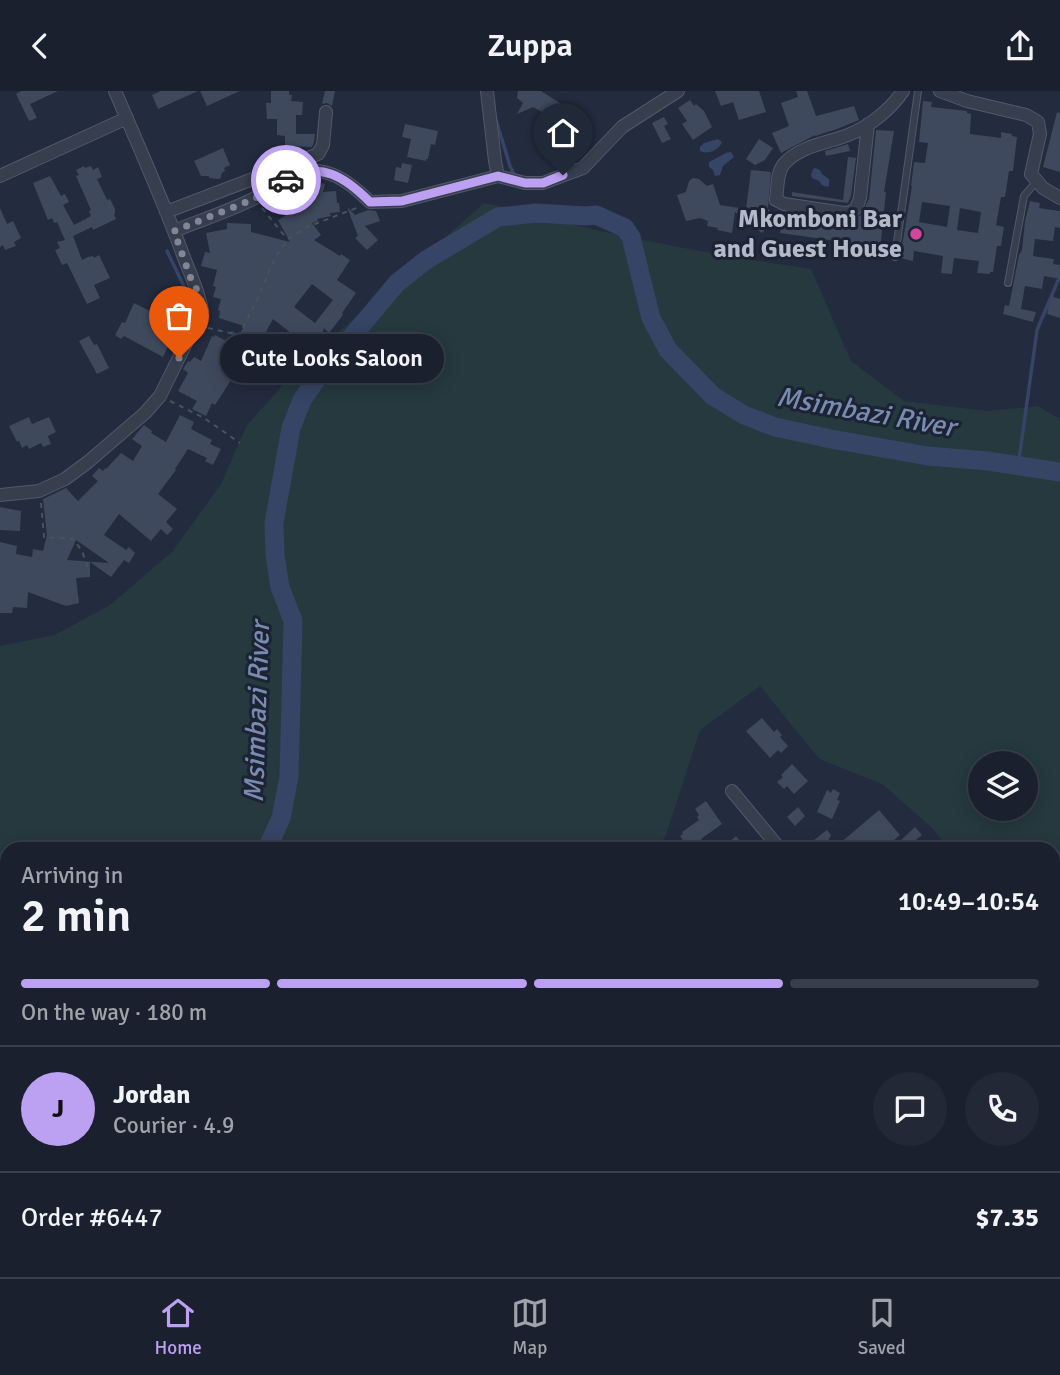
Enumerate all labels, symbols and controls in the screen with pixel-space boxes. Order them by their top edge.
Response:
text: Zuppa [487,26,573,65]
icon: back [21,27,59,65]
icon: share [1001,27,1039,65]
pin [533,103,593,175]
icon: home [544,114,582,152]
courier [251,145,321,215]
icon: car [267,161,305,199]
place label: Mkomboni Bar and Guest House [713,203,903,265]
marker: Mkomboni Bar and Guest House [908,226,924,242]
pin [149,286,209,358]
icon: bag [160,297,198,335]
callout: Cute Looks Saloon [221,334,445,383]
text: Cute Looks Saloon [241,344,423,373]
water label: Msimbazi River [774,380,962,445]
water label: Msimbazi River [237,617,277,803]
map controls [968,751,1038,821]
button: layers [968,751,1038,821]
text: Arriving in [21,861,123,890]
text: 10:49–10:54 [898,886,1039,918]
text: 2 min [21,888,131,944]
text: On the way · 180 m [21,998,207,1027]
button: chat [873,1072,947,1146]
button: phone [965,1072,1039,1146]
text: Jordan [113,1079,190,1111]
text: J [52,1093,64,1125]
text: Courier · 4.9 [113,1111,234,1140]
text: Order #6447 [21,1202,162,1234]
text: $7.35 [975,1202,1039,1234]
tab: Home [154,1294,202,1360]
tab: Map [511,1294,549,1360]
tab: Saved [858,1294,906,1360]

